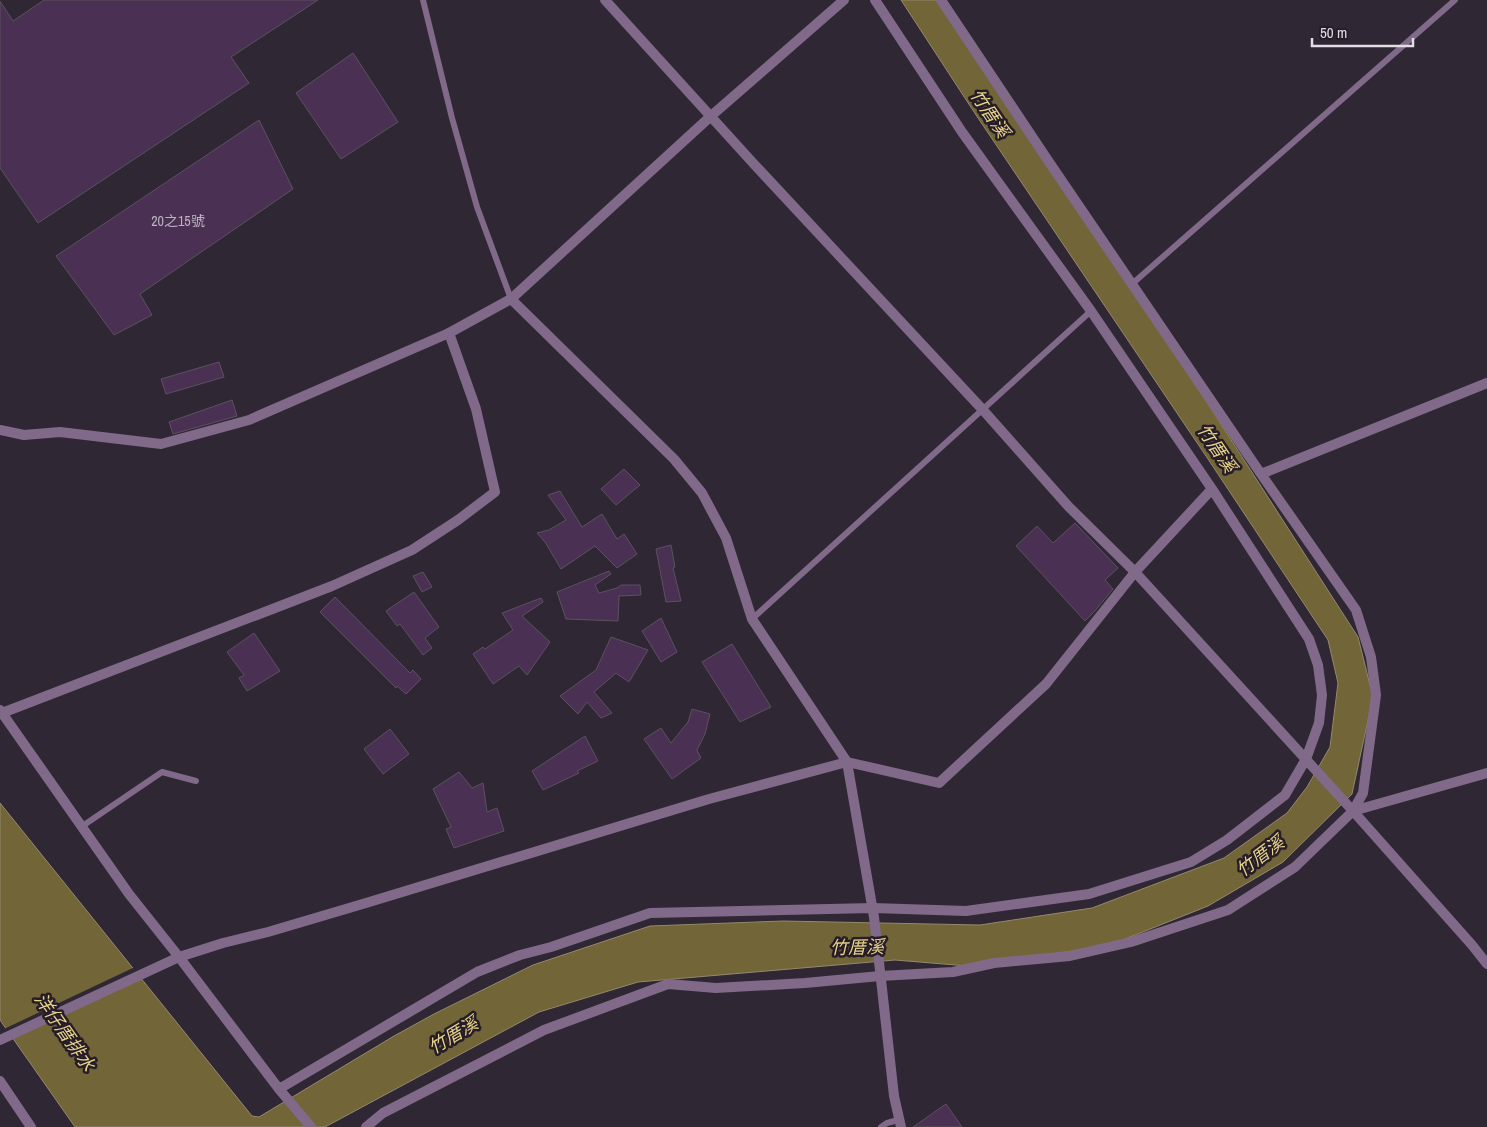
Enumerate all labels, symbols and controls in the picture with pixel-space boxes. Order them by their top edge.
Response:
scale bar [1312,15,1413,47]
text: 50 m [1320,22,1347,43]
water label: 竹厝溪 [965,84,1017,145]
house number: 20之15號 [151,212,205,230]
water label: 竹厝溪 [1192,419,1244,480]
water label: 竹厝溪 [1231,828,1291,882]
water label: 竹厝溪 [830,934,887,960]
water label: 洋仔厝排水 [29,988,102,1077]
water label: 竹厝溪 [423,1009,485,1060]

